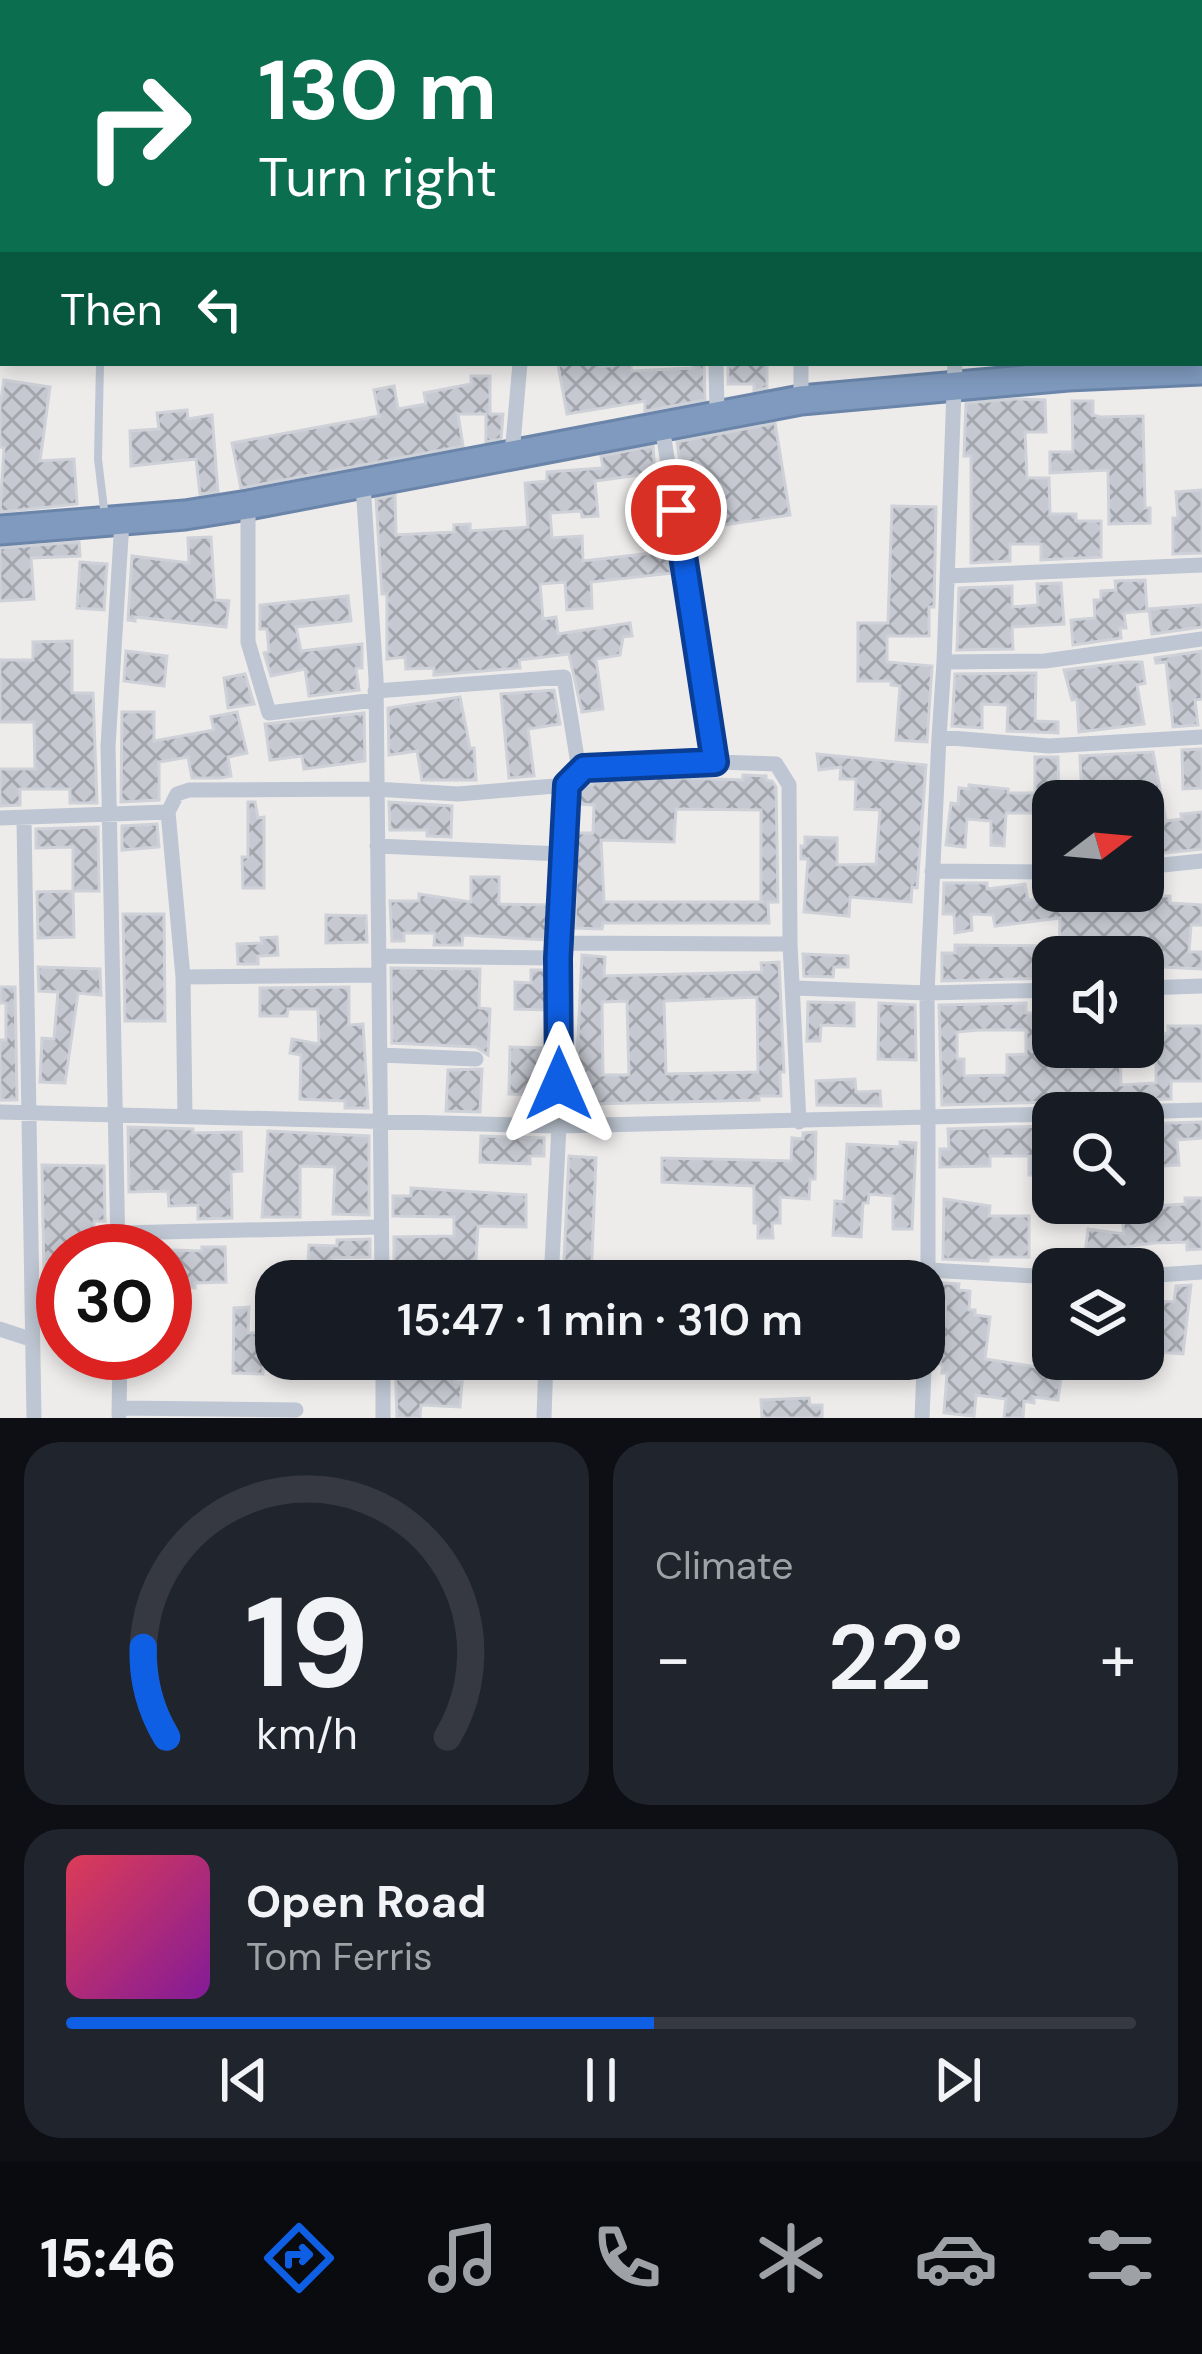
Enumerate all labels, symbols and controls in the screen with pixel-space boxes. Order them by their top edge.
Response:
text: 130 m [258,36,497,145]
icon: right [60,48,216,204]
text: Turn right [258,142,497,213]
icon: left [187,276,253,342]
text: Then [60,280,163,339]
pin [625,459,727,561]
icon: arrive [643,477,709,543]
north arrow [1032,780,1164,912]
map controls [1032,780,1164,1380]
button: sound [1032,936,1164,1068]
position arrow [496,1021,622,1147]
button: search [1032,1092,1164,1224]
speed limit sign: 30 [36,1224,192,1380]
button: layers [1032,1248,1164,1380]
text: 15:47 · 1 min · 310 m [397,1290,803,1349]
text: Climate [655,1540,793,1591]
text: 19 [244,1562,369,1725]
text: 22° [828,1600,964,1717]
text: − [655,1616,691,1701]
text: + [1100,1616,1136,1701]
text: km/h [256,1705,357,1761]
text: Open Road [246,1872,487,1931]
text: Tom Ferris [246,1931,433,1982]
icon: previous [211,2047,277,2113]
icon: pause [568,2047,634,2113]
icon: next [925,2047,991,2113]
icon: directions [257,2216,341,2300]
icon: music [421,2216,505,2300]
icon: phone [585,2216,669,2300]
icon: climate [749,2216,833,2300]
icon: car [914,2216,998,2300]
icon: filters [1078,2216,1162,2300]
text: 15:46 [40,2223,176,2294]

